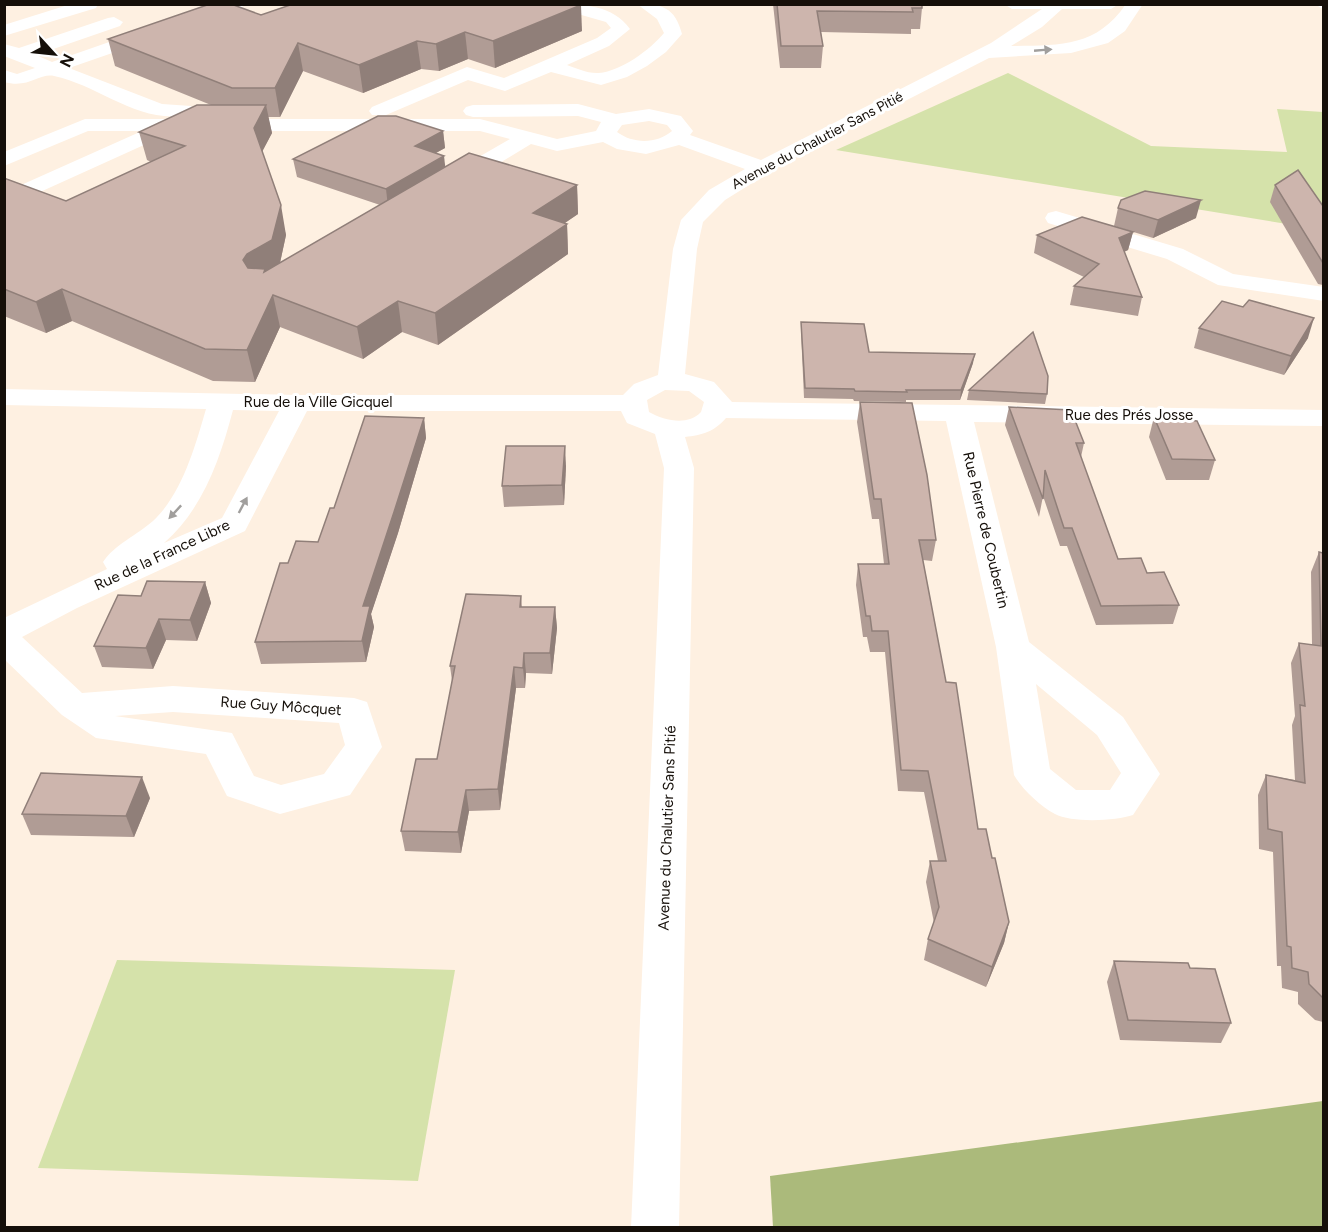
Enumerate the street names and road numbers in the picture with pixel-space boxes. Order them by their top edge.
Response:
street label: Avenue du Chalutier Sans Pitié [729,88,906,193]
street label: Rue de la Ville Gicquel [244,393,392,411]
street label: Rue des Prés Josse [1065,406,1193,424]
street label: Rue Pierre de Coubertin [959,450,1013,610]
street label: Rue de la France Libre [91,516,233,594]
street label: Rue Guy Môcquet [220,693,343,719]
street label: Avenue du Chalutier Sans Pitié [654,725,680,931]

